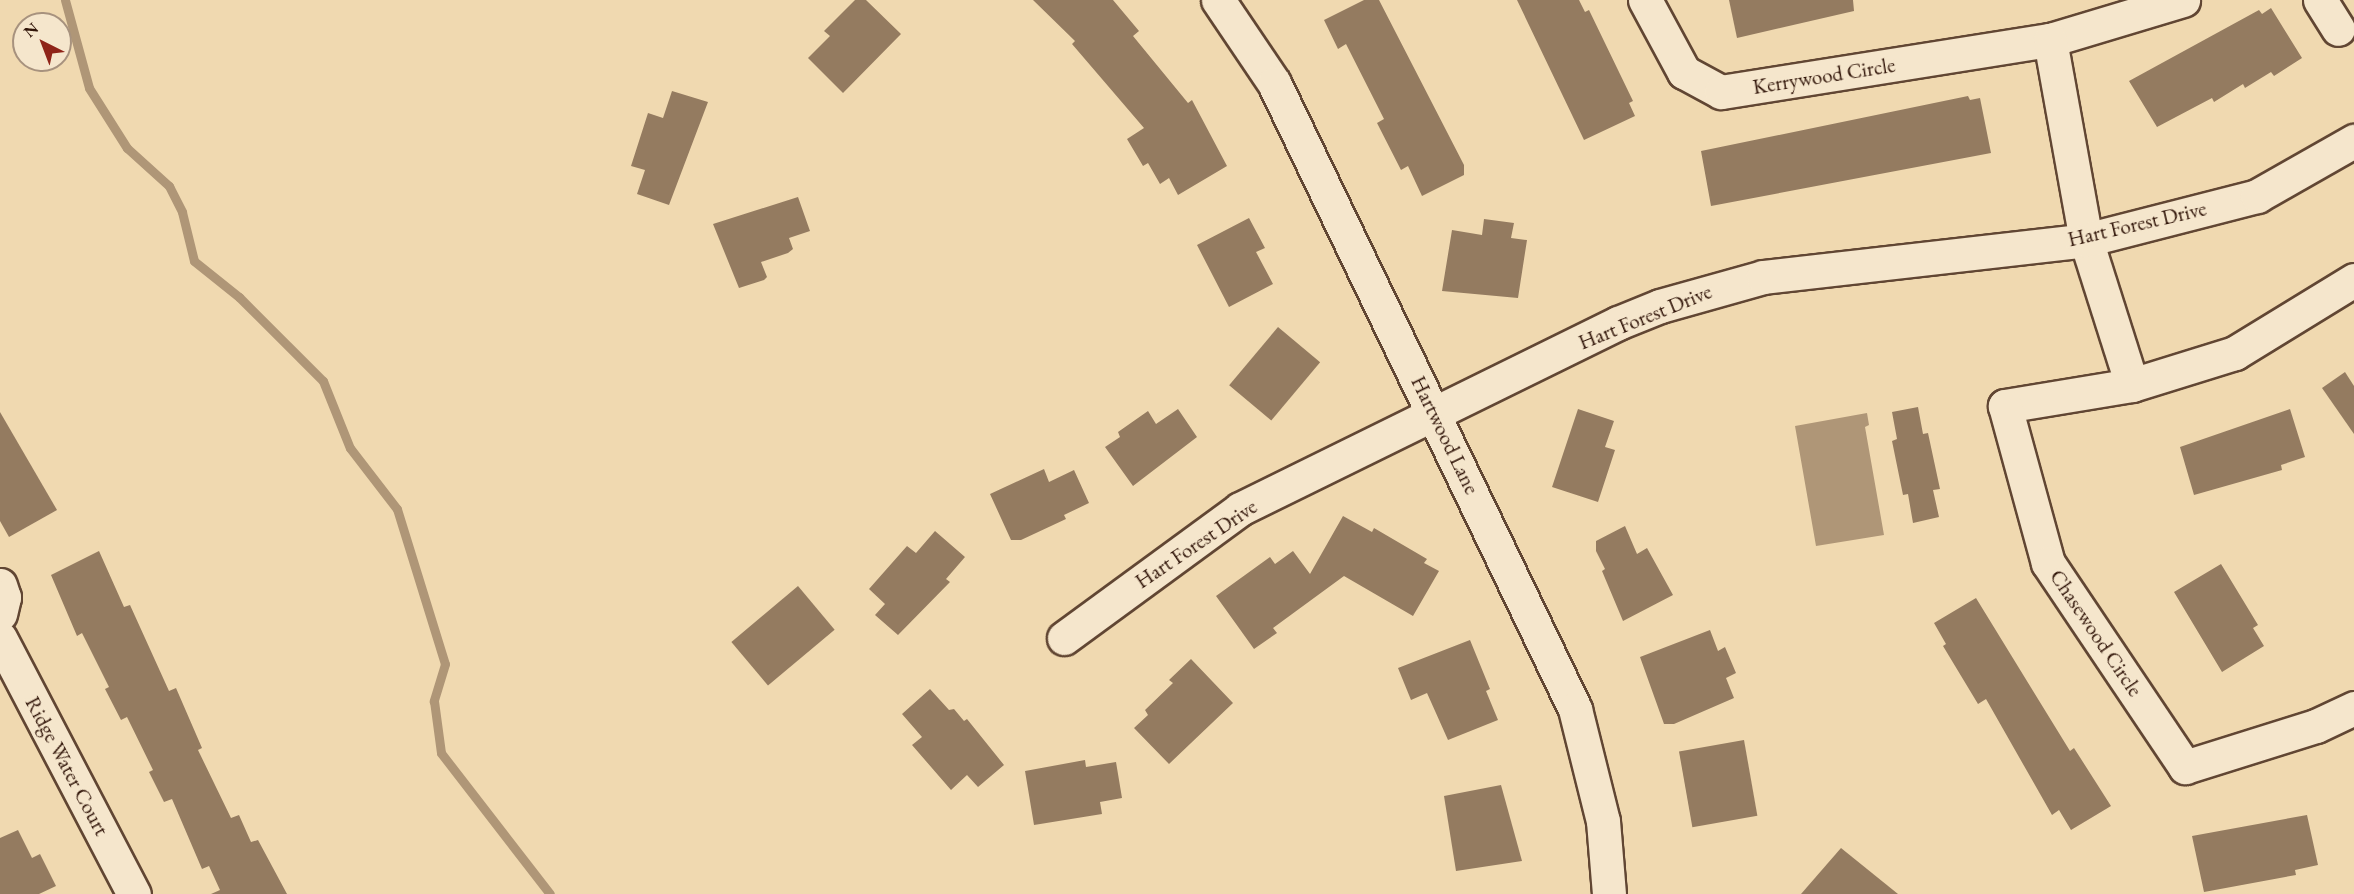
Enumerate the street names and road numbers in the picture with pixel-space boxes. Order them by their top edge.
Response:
street label: Kerrywood Circle [1751,52,1897,100]
street label: Hart Forest Drive [2065,196,2209,252]
street label: Hart Forest Drive [1575,279,1715,355]
street label: Hartwood Lane [1406,372,1484,498]
street label: Hart Forest Drive [1130,494,1262,594]
street label: Chasewood Circle [2044,565,2148,701]
street label: Ridge Water Court [20,692,114,840]

